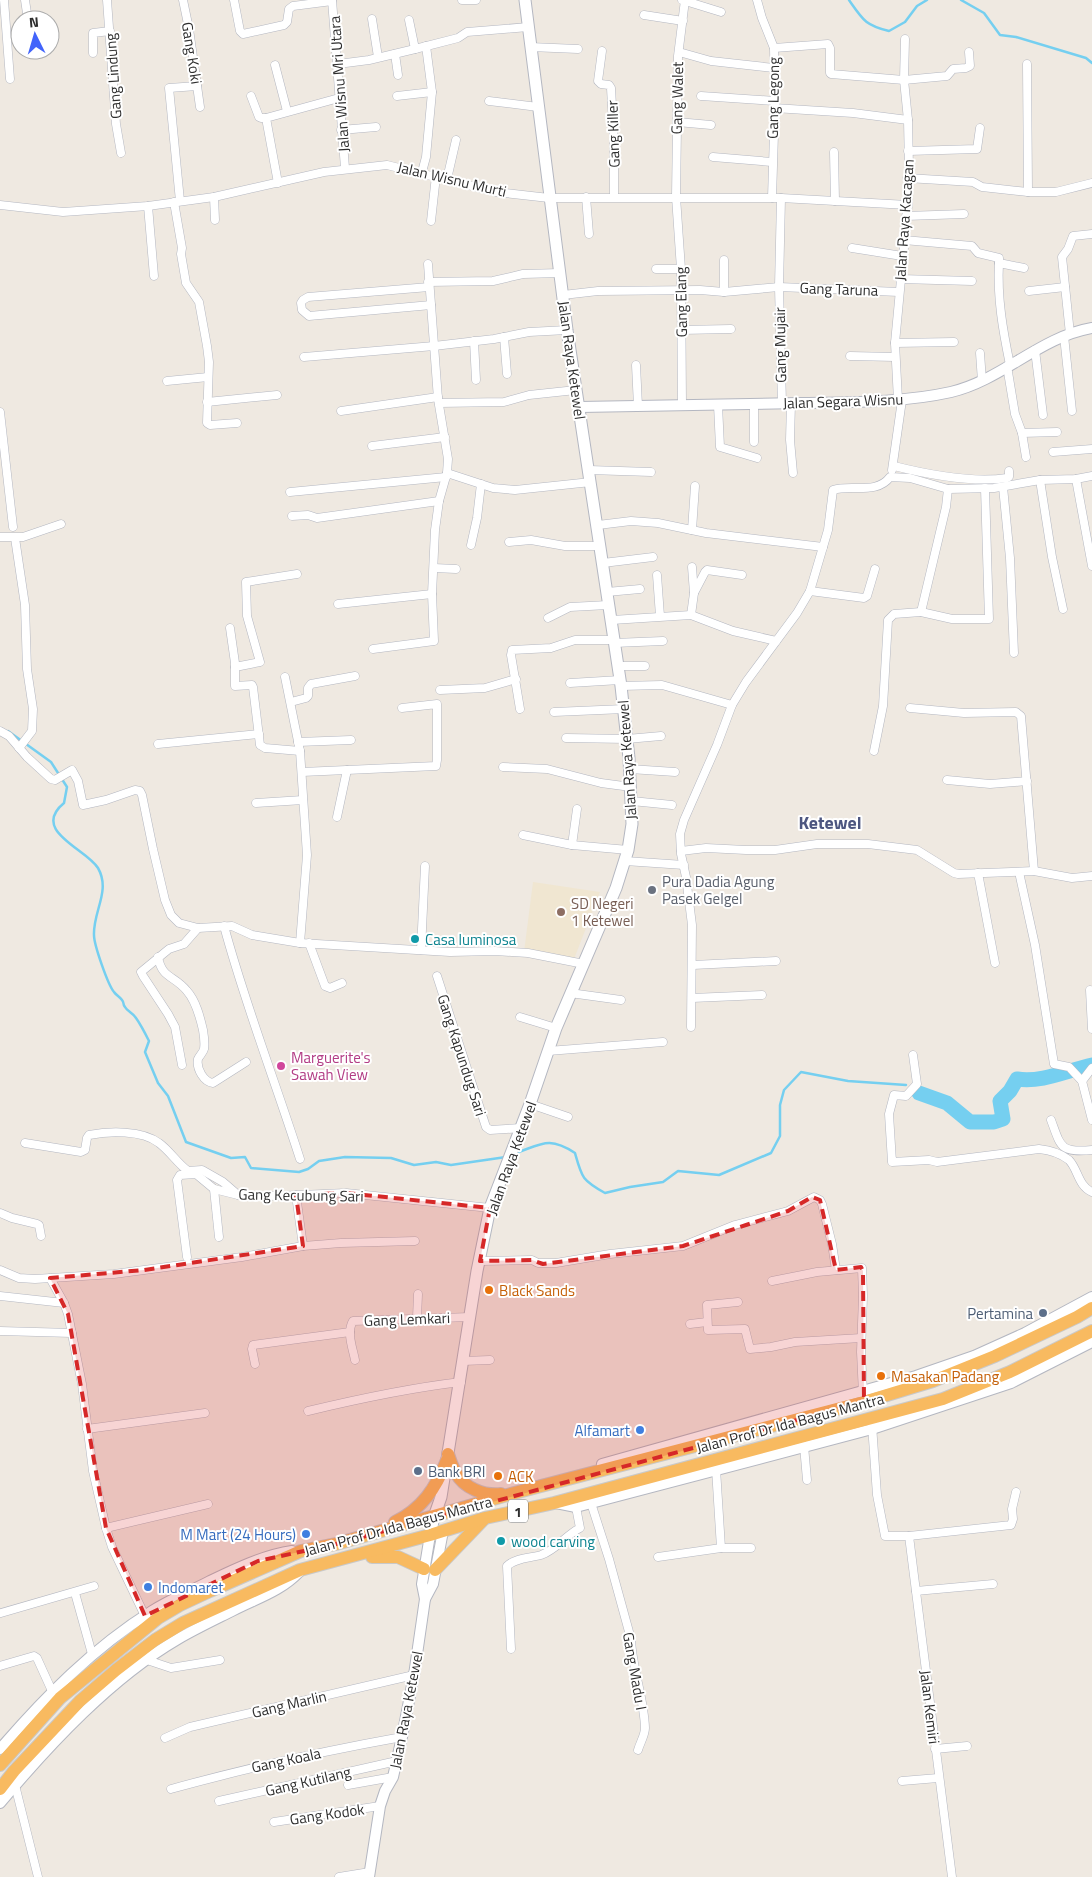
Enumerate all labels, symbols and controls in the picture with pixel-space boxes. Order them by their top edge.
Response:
north arrow [10,10,60,60]
text: N [28,11,40,32]
street label: Jalan Wisnu Mri Utara [323,15,355,153]
street label: Gang Koki [176,20,208,86]
street label: Gang Lindung [99,32,127,120]
street label: Gang Legong [761,57,785,139]
street label: Gang Walet [665,61,689,135]
street label: Gang Killer [600,100,626,168]
street label: Jalan Wisnu Murti [395,155,509,203]
street label: Jalan Raya Kacagan [888,158,920,282]
street label: Gang Elang [669,266,693,338]
street label: Gang Taruna [799,276,879,302]
street label: Jalan Raya Ketewel [552,299,592,421]
street label: Gang Mujair [768,307,792,383]
street label: Jalan Segara Wisnu [782,387,904,415]
street label: Jalan Raya Ketewel [611,699,643,821]
district label: Ketewel [798,809,862,836]
place label: Pura Dadia Agung Pasek Gelgel [662,870,775,910]
marker: Pura Dadia Agung Pasek Gelgel [646,884,658,896]
place label: SD Negeri 1 Ketewel [571,892,634,932]
marker: SD Negeri 1 Ketewel [555,906,567,918]
place label: Casa luminosa [425,928,517,951]
marker: Casa luminosa [409,933,421,945]
street label: Gang Kapundug Sari [431,991,493,1119]
place label: Marguerite's Sawah View [291,1046,371,1086]
marker: Marguerite's Sawah View [275,1060,287,1072]
street label: Jalan Raya Ketewel [480,1098,542,1218]
street label: Gang Kecubung Sari [238,1182,364,1208]
place label: Black Sands [499,1279,575,1302]
marker: Black Sands [483,1284,495,1296]
place label: Pertamina [967,1302,1033,1325]
street label: Gang Lemkari [364,1306,450,1332]
marker: Pertamina [1037,1307,1049,1319]
place label: Masakan Padang [891,1365,999,1388]
marker: Masakan Padang [875,1370,887,1382]
street label: Jalan Prof Dr Ida Bagus Mantra [694,1387,887,1459]
place label: Alfamart [575,1419,631,1442]
marker: Alfamart [634,1424,646,1436]
place label: Bank BRI [428,1460,485,1483]
marker: Bank BRI [412,1465,424,1477]
place label: ACK [508,1465,534,1488]
marker: ACK [492,1470,504,1482]
street label: Jalan Prof Dr Ida Bagus Mantra [302,1490,495,1562]
road number: 1 [508,1500,528,1522]
place label: M Mart (24 Hours) [180,1523,296,1546]
marker: M Mart (24 Hours) [300,1528,312,1540]
place label: wood carving [511,1530,595,1553]
marker: wood carving [495,1535,507,1547]
place label: Indomaret [158,1576,224,1599]
marker: Indomaret [142,1581,154,1593]
street label: Gang Madu I [617,1630,653,1712]
street label: Jalan Raya Ketewel [383,1649,429,1771]
street label: Jalan Kemiri [914,1669,946,1745]
street label: Gang Marlin [249,1684,329,1724]
street label: Gang Koala [249,1741,323,1779]
street label: Gang Kutilang [263,1760,353,1802]
street label: Gang Kodok [288,1797,366,1831]

